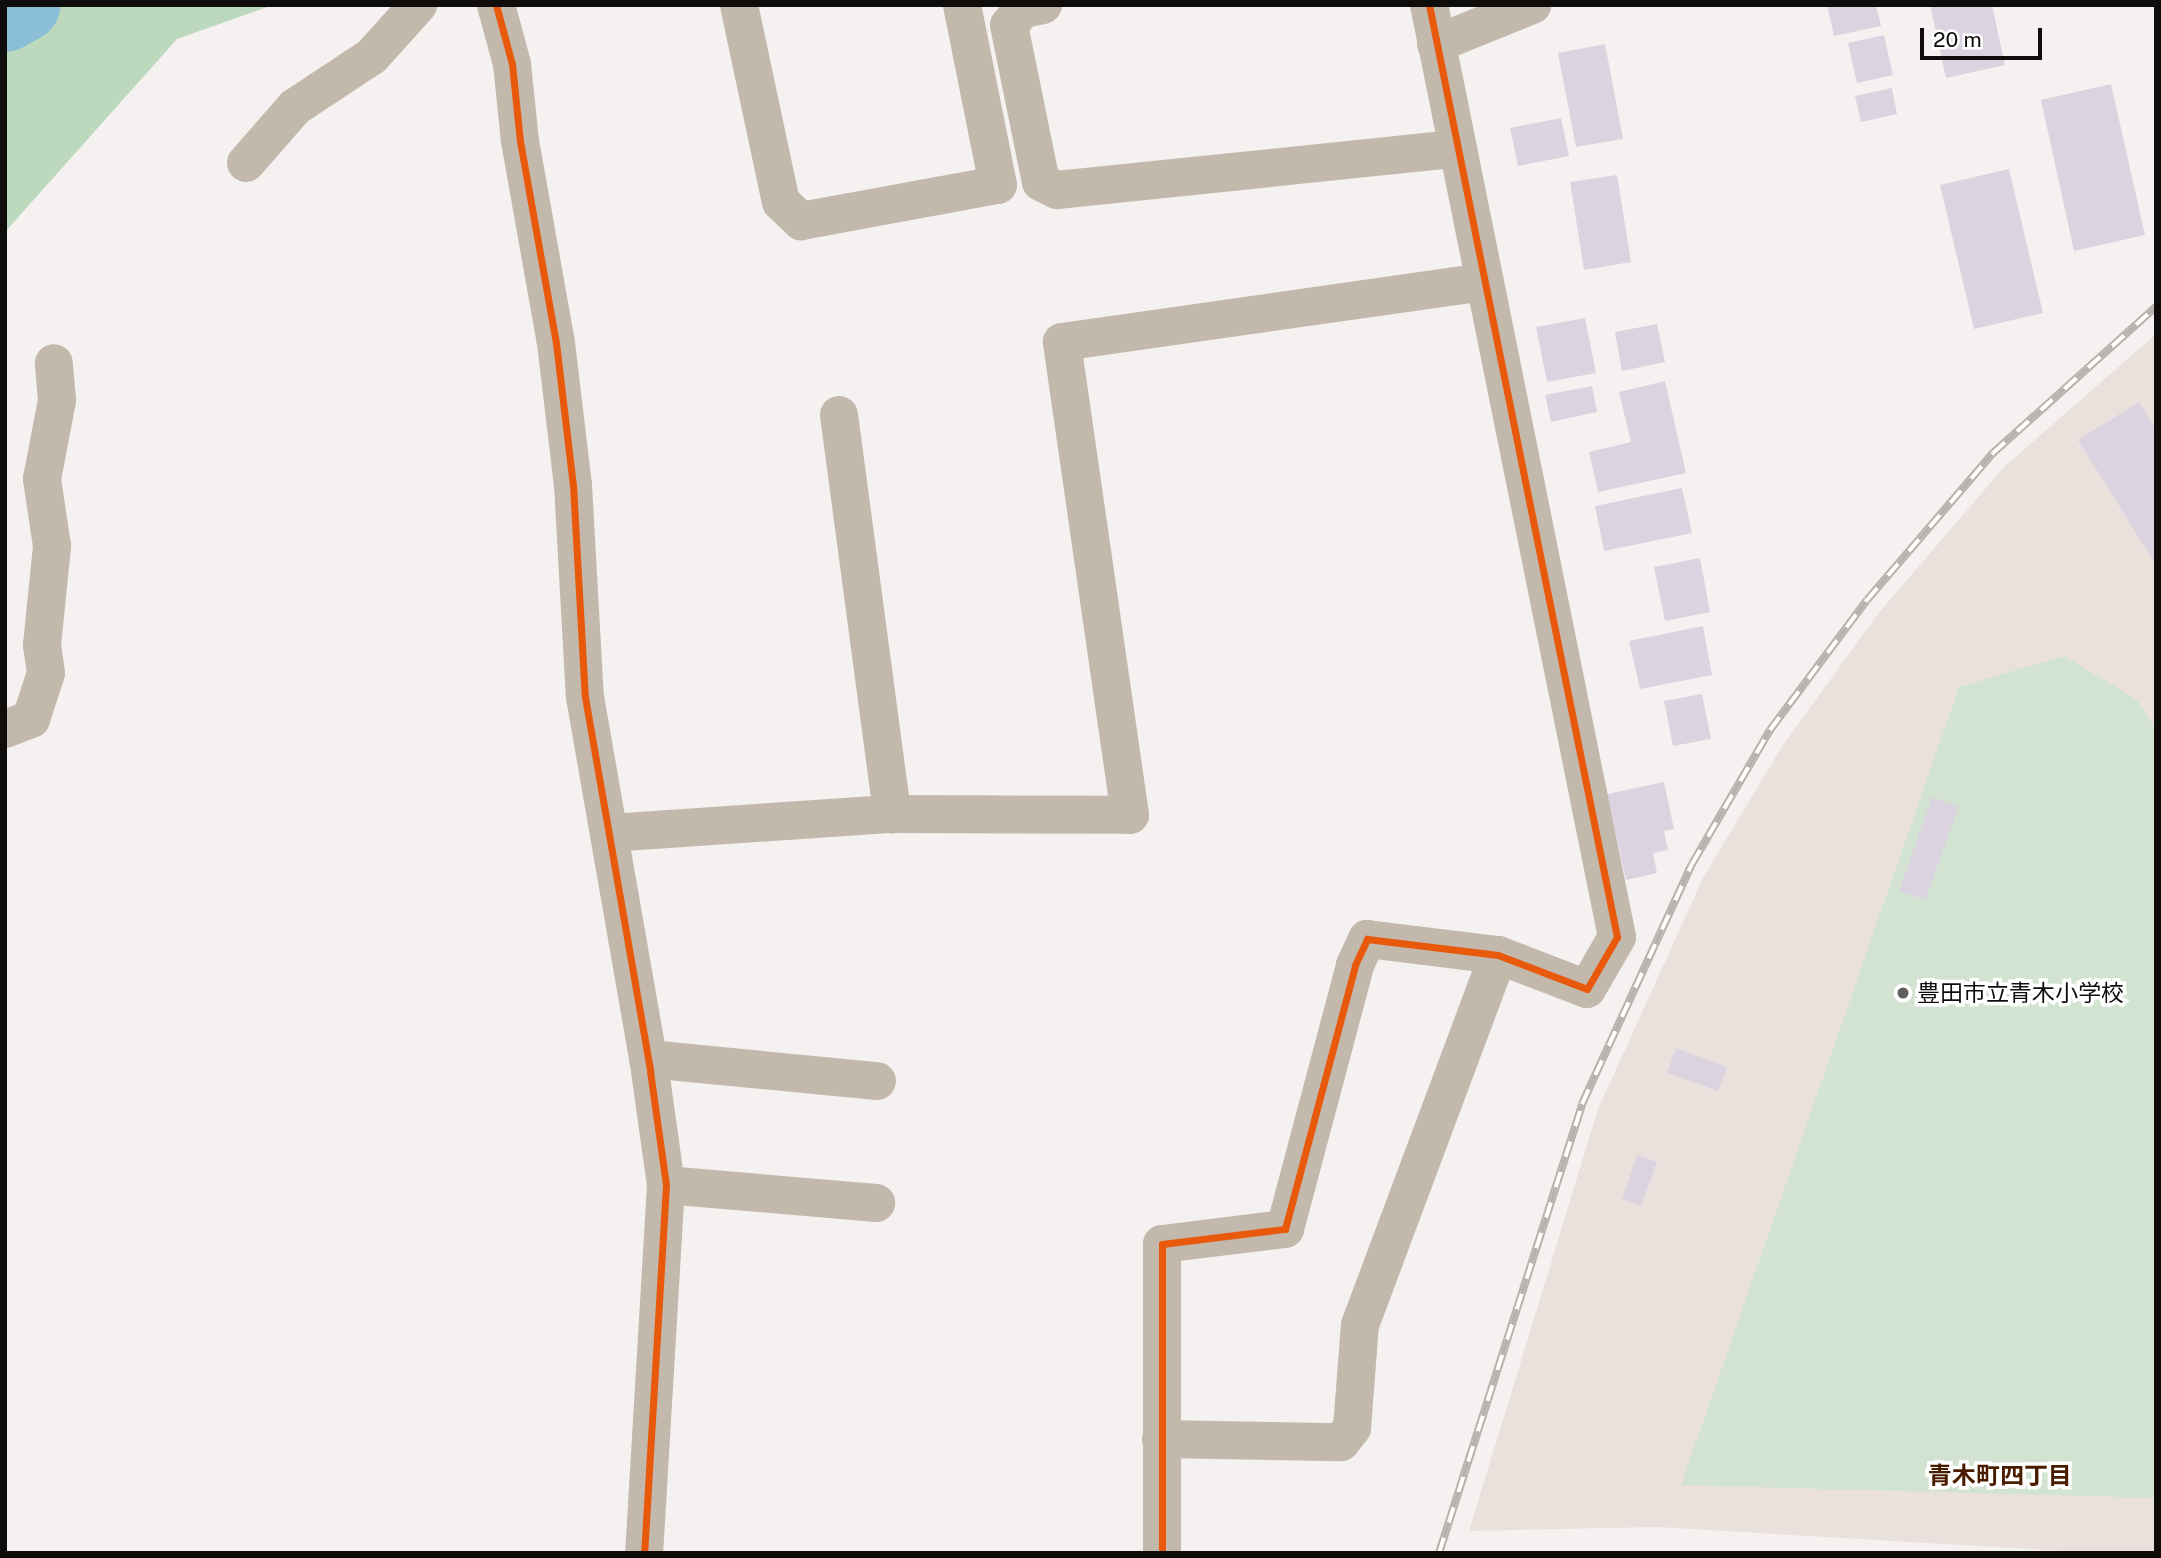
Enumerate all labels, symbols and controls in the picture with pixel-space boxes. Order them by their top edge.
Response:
scale bar [1923,14,2046,58]
text: 20 m [1933,27,1982,52]
place label: 豊田市立青木小学校 [1917,979,2124,1007]
marker: 豊田市立青木小学校 [1895,985,1911,1001]
district label: 青木町四丁目 [1928,1462,2072,1490]

